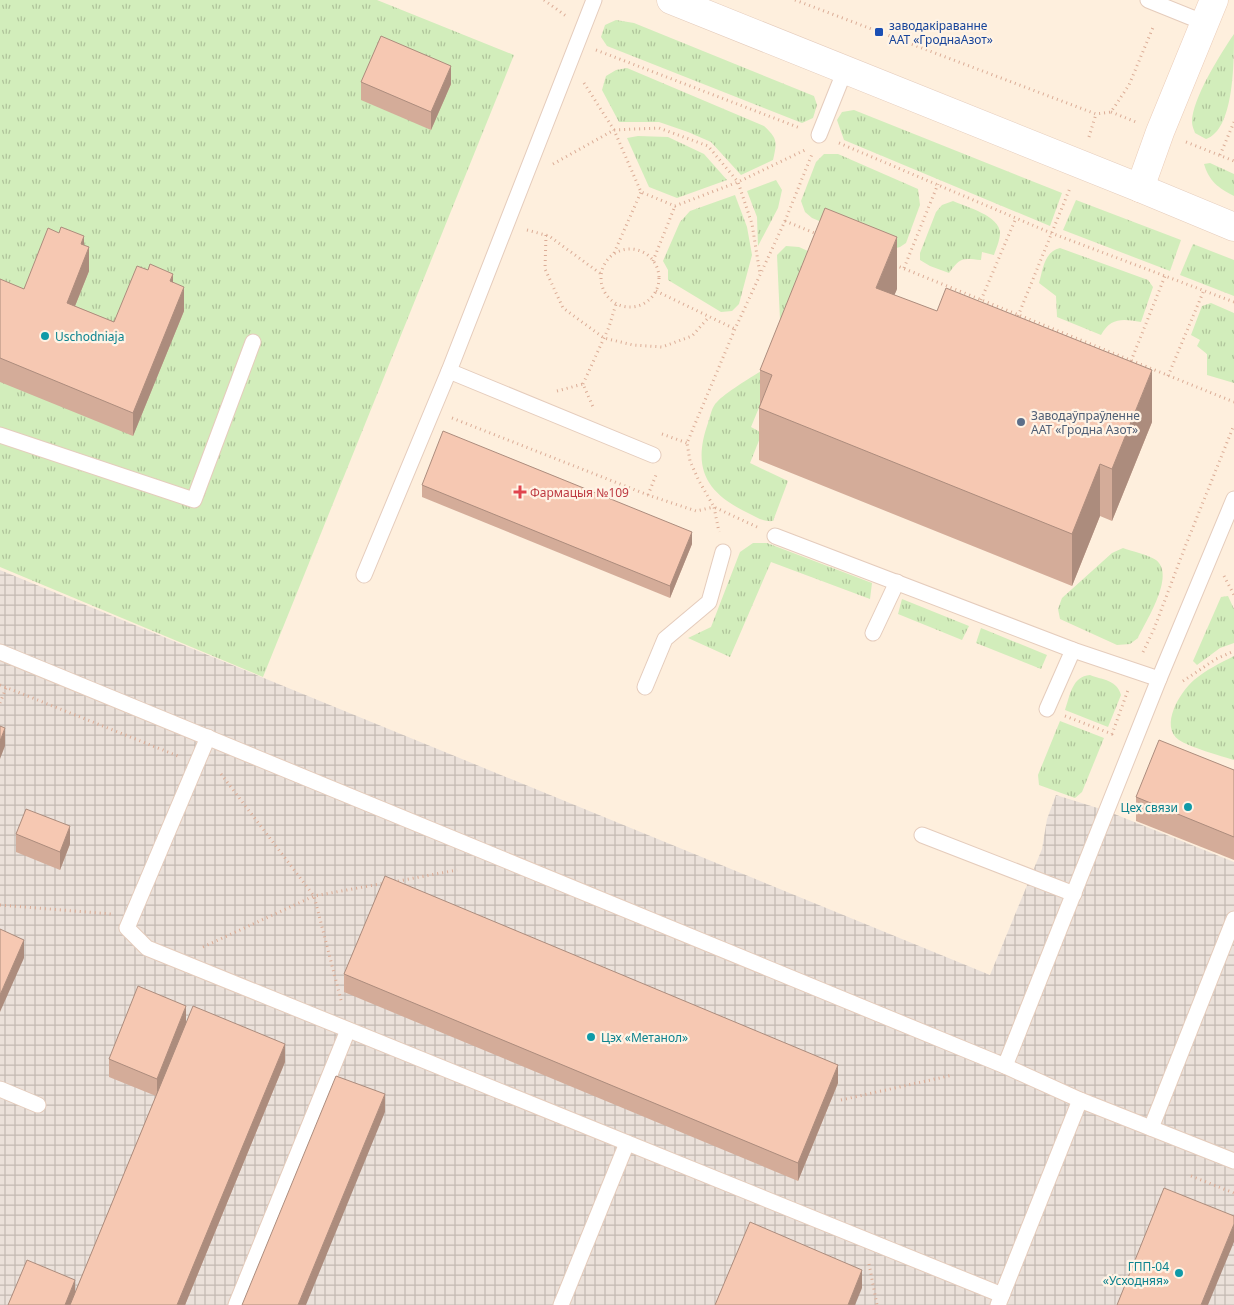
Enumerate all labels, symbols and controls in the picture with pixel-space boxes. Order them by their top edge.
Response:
place label: заводакіраванне ААТ «ГроднаАзот» [889,17,993,48]
marker: заводакіраванне ААТ «ГроднаАзот» [873,26,885,38]
place label: Uschodniaja [55,328,124,345]
marker: Uschodniaja [39,330,51,342]
place label: Заводаўпраўленне ААТ «Гродна Азот» [1031,407,1140,438]
marker: Заводаўпраўленне ААТ «Гродна Азот» [1015,416,1027,428]
place label: Фармацыя №109 [530,484,629,501]
marker: Фармацыя №109 [514,486,526,498]
place label: Цех связи [1121,799,1178,816]
marker: Цех связи [1182,801,1194,813]
place label: Цэх «Метанол» [601,1029,688,1046]
marker: Цэх «Метанол» [585,1031,597,1043]
place label: ГПП-04 «Усходняя» [1103,1258,1169,1289]
marker: ГПП-04 «Усходняя» [1173,1267,1185,1279]

